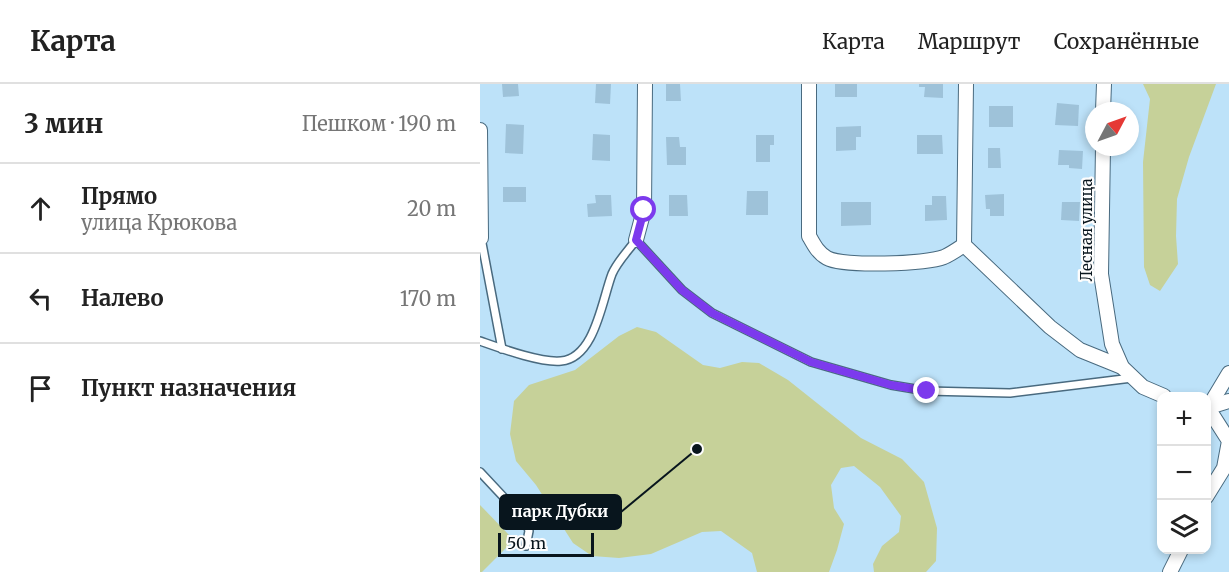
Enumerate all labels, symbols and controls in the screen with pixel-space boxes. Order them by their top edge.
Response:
text: Карта [30,23,116,59]
text: Карта [822,28,885,55]
text: Маршрут [918,28,1021,55]
text: Сохранённые [1054,28,1199,55]
north arrow [1085,102,1139,156]
text: 3 мин [24,107,103,140]
text: Пешком · 190 m [302,111,456,136]
street label: Лесная улица [1077,178,1096,282]
text: Прямо [81,182,157,210]
icon: ahead [24,192,57,225]
text: 20 m [407,196,456,221]
route start [630,196,656,222]
text: улица Крюкова [81,210,237,235]
icon: left [24,282,57,315]
text: Налево [81,284,164,312]
text: 170 m [400,286,456,311]
icon: arrive [24,372,57,405]
text: Пункт назначения [81,374,296,402]
route end [913,377,939,403]
map controls [1157,392,1211,554]
button: + [1157,392,1211,446]
button: − [1157,446,1211,500]
callout: парк Дубки [500,495,621,529]
button: layers [1157,500,1211,554]
text: парк Дубки [512,501,608,521]
scale bar [498,530,594,558]
text: 50 m [507,533,546,553]

